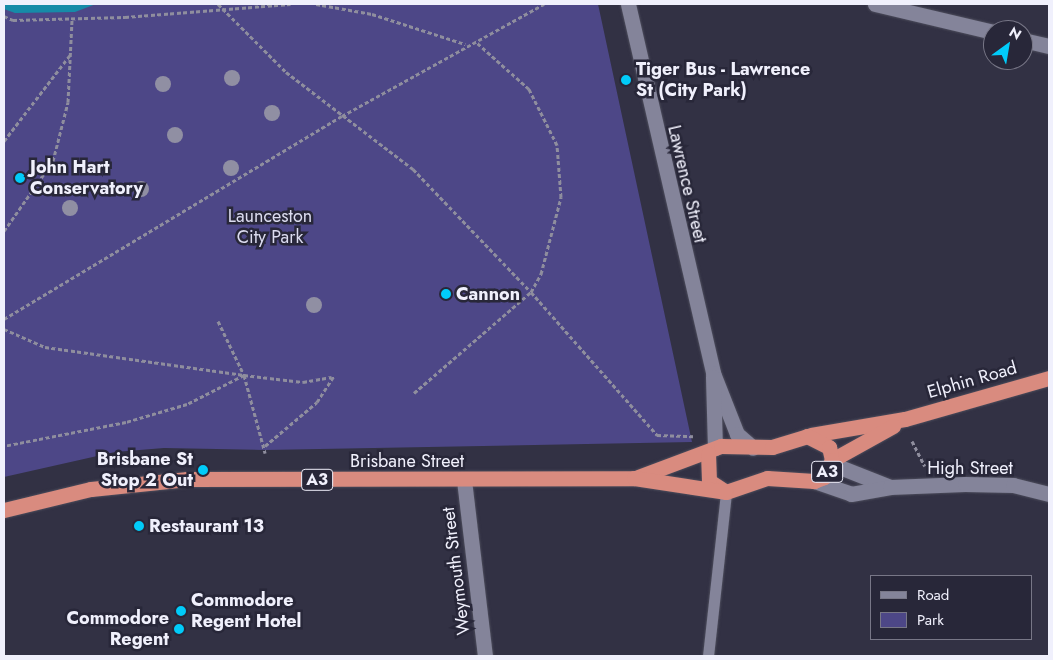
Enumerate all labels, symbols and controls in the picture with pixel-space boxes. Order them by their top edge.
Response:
north arrow [983,20,1033,70]
text: N [1005,22,1025,45]
place label: Tiger Bus - Lawrence St (City Park) [636,59,810,102]
marker: Tiger Bus - Lawrence St (City Park) [620,74,632,86]
street label: Lawrence Street [663,123,711,245]
place label: John Hart Conservatory [30,157,143,200]
marker: John Hart Conservatory [14,172,26,184]
park label: Launceston City Park [228,206,312,248]
place label: Cannon [456,283,520,305]
marker: Cannon [440,288,452,300]
street label: Elphin Road [925,357,1019,403]
place label: Brisbane St Stop 2 Out [97,449,193,492]
street label: Brisbane Street [350,450,464,472]
street label: High Street [927,457,1013,479]
road number: A3 [811,458,843,486]
marker: Brisbane St Stop 2 Out [197,464,209,476]
road number: A3 [301,466,333,494]
street label: Weymouth Street [437,506,475,636]
place label: Restaurant 13 [149,515,264,537]
marker: Restaurant 13 [133,520,145,532]
legend [870,575,1033,640]
text: Road [917,584,949,606]
place label: Commodore Regent Hotel [191,590,301,632]
marker: Commodore Regent Hotel [175,605,187,617]
place label: Commodore Regent [66,608,169,650]
text: Park [917,609,944,631]
marker: Commodore Regent [173,623,185,635]

